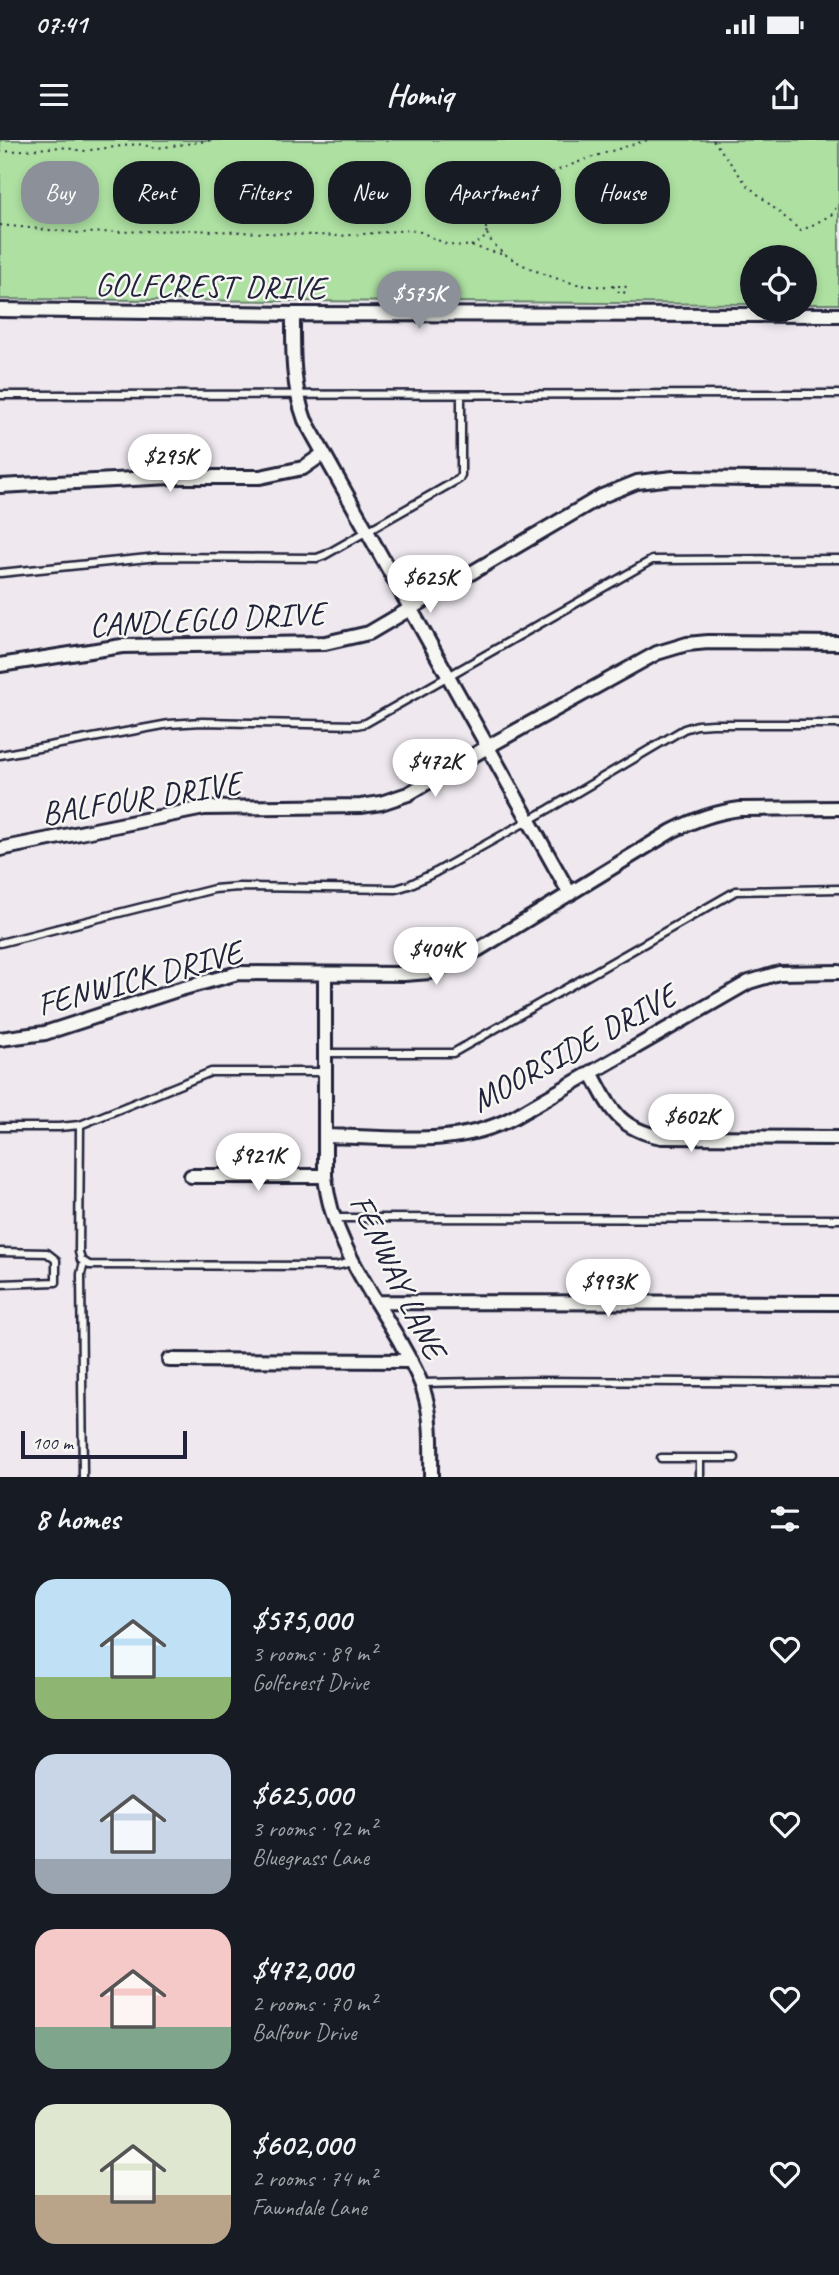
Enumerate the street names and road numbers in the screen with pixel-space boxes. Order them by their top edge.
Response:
street label: GOLFCREST DRIVE [95,263,330,309]
street label: CANDLEGLO DRIVE [88,592,330,646]
street label: BALFOUR DRIVE [38,761,248,834]
street label: FENWICK DRIVE [32,929,250,1025]
street label: MOORSIDE DRIVE [463,972,687,1122]
street label: FENWAY LANE [340,1187,458,1370]

